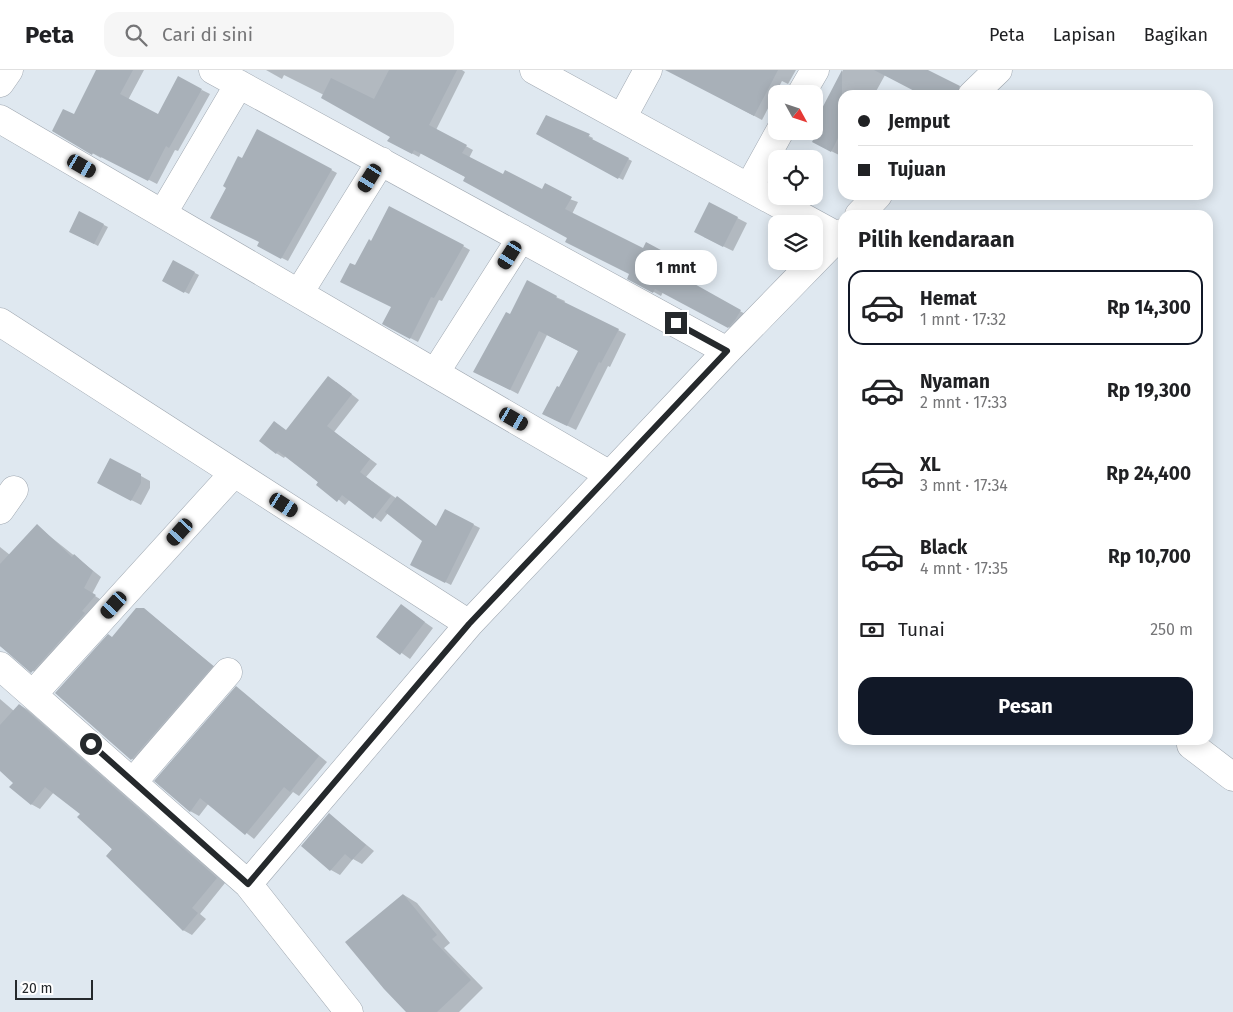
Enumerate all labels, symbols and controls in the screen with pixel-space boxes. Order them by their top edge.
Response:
search box [104,12,454,57]
text: Peta [25,21,74,49]
icon: search [122,21,150,49]
text: Cari di sini [162,23,253,46]
text: Peta [989,24,1025,46]
text: Lapisan [1053,24,1116,46]
text: Bagikan [1144,24,1208,46]
north arrow [768,85,822,140]
map controls [768,85,823,270]
text: Jemput [888,110,950,133]
button: locate [768,150,823,205]
car [65,152,98,180]
text: Tujuan [888,158,946,181]
car [355,161,384,195]
button: layers [768,215,823,270]
text: Pilih kendaraan [858,226,1015,253]
car [495,238,524,272]
callout: 1 mnt [635,250,717,286]
text: 1 mnt [656,258,696,277]
icon: car [860,285,905,330]
text: Hemat [920,287,977,310]
text: Rp 14,300 [1107,296,1191,319]
text: 1 mnt · 17:32 [920,310,1006,329]
route end [665,312,687,334]
icon: car [860,368,905,413]
text: Nyaman [920,370,990,393]
text: Rp 19,300 [1107,379,1191,402]
text: 2 mnt · 17:33 [920,393,1007,412]
car [497,405,530,433]
icon: car [860,451,905,496]
text: XL [920,453,941,476]
text: Rp 24,400 [1106,462,1191,485]
text: 3 mnt · 17:34 [920,476,1008,495]
car [267,491,300,519]
car [164,516,195,548]
icon: car [860,534,905,579]
text: Black [920,536,967,559]
text: Rp 10,700 [1108,545,1191,568]
text: 4 mnt · 17:35 [920,559,1008,578]
car [98,589,129,621]
icon: cash [858,616,886,644]
text: Tunai [898,618,945,641]
text: 250 m [1150,620,1193,639]
button: Pesan [858,677,1193,735]
route start [80,733,102,755]
scale bar [15,977,92,1000]
text: 20 m [22,980,52,997]

